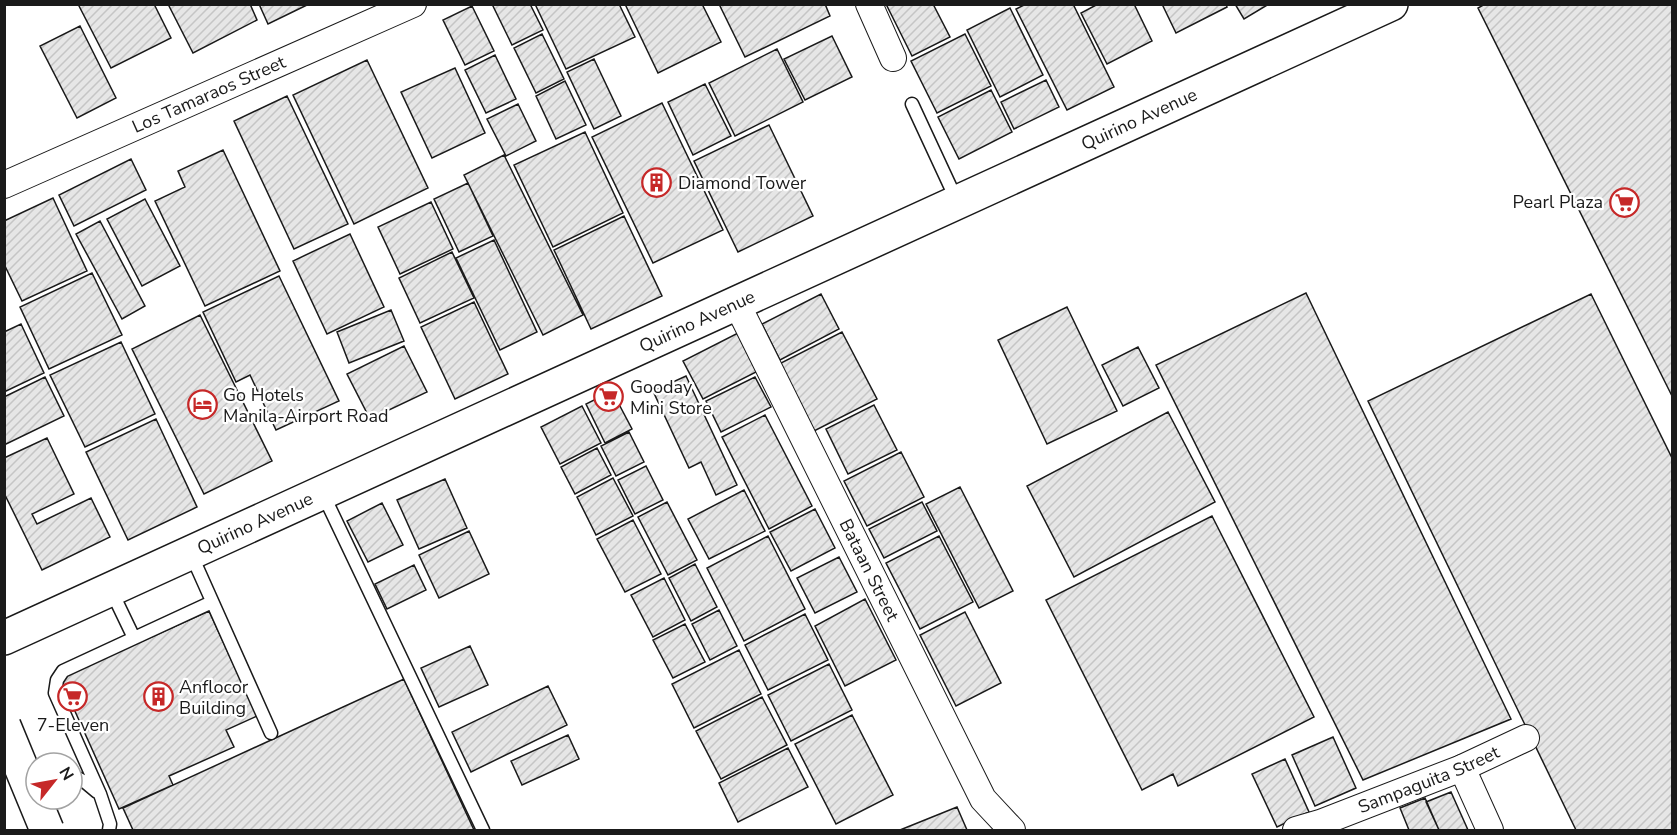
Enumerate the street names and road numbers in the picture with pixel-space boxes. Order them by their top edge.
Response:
street label: Los Tamaraos Street [128,50,290,139]
street label: Quirino Avenue [1077,82,1201,156]
street label: Quirino Avenue [635,284,759,358]
street label: Quirino Avenue [193,486,317,560]
street label: Bataan Street [834,515,905,626]
street label: Sampaguita Street [1355,740,1504,819]

